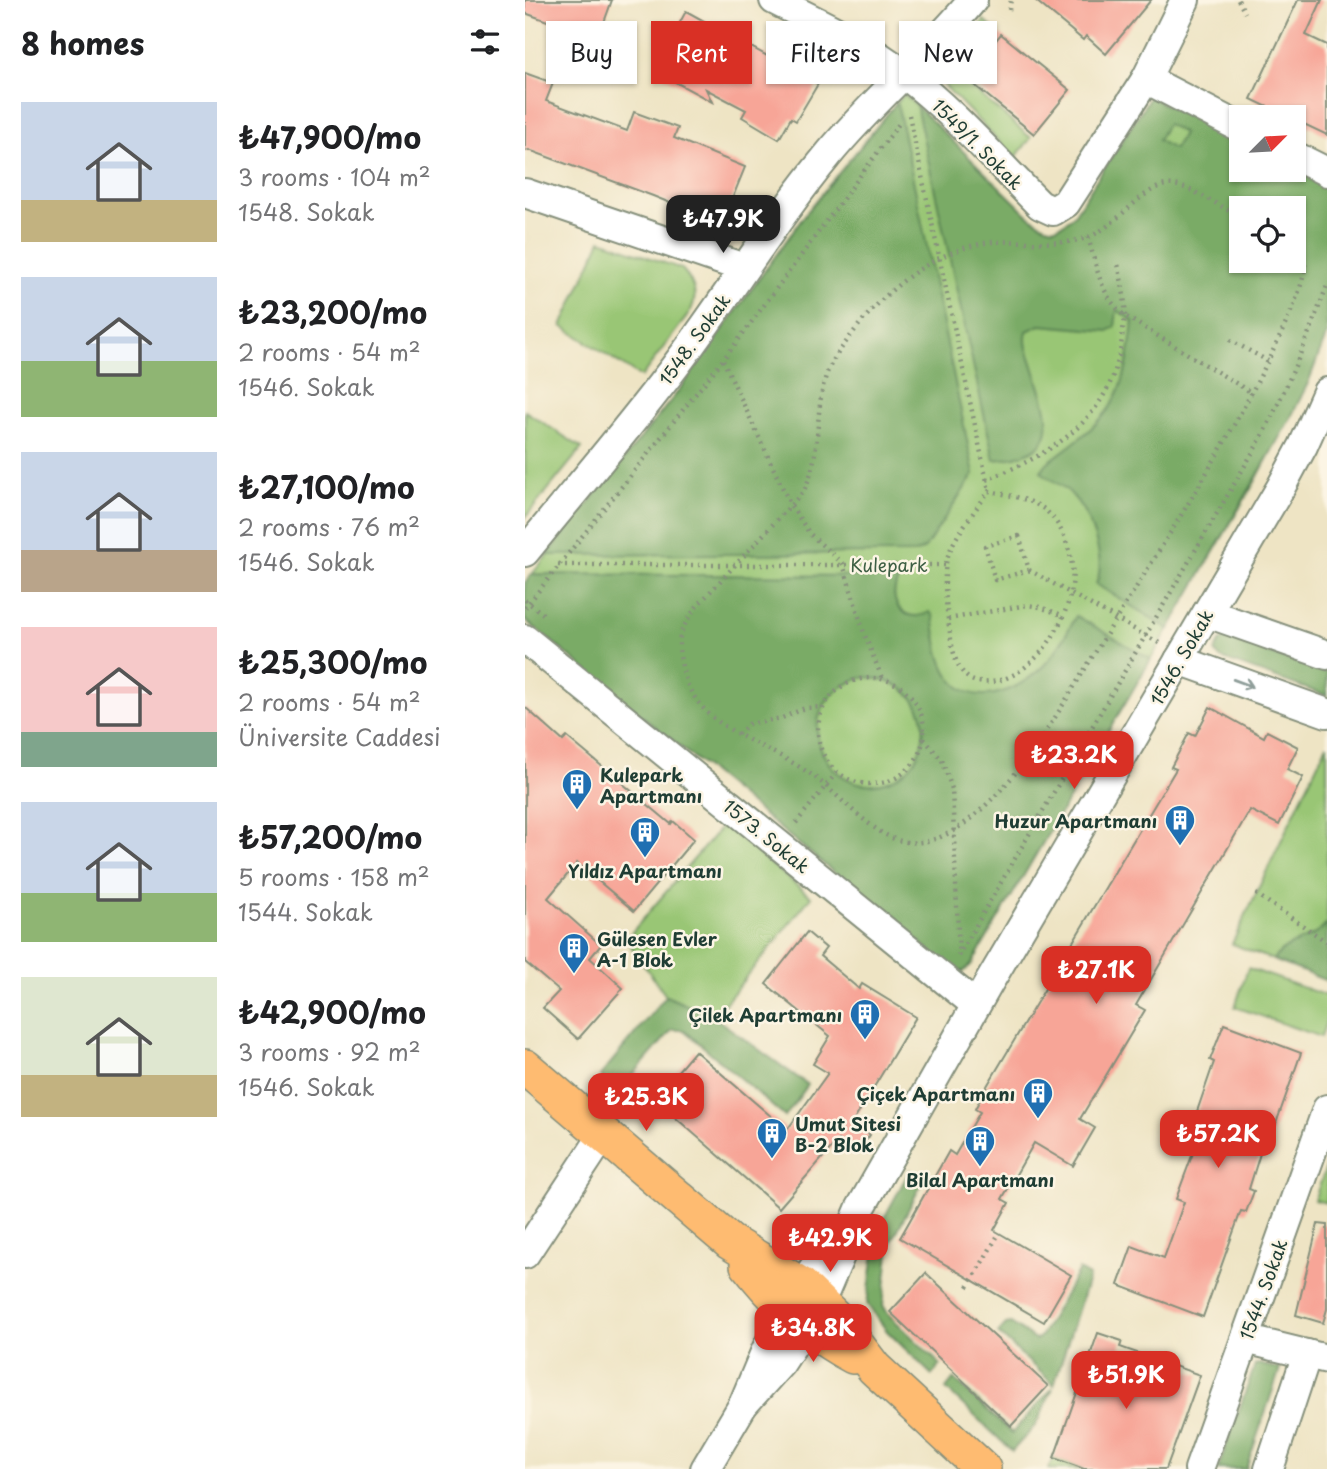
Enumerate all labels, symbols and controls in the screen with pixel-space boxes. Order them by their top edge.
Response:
text: 8 homes [21,20,144,65]
chip: Buy [546,21,637,84]
chip: Rent [651,21,752,84]
chip: Filters [766,21,885,84]
chip: New [899,21,997,84]
icon: filters [466,23,504,61]
street label: 1549/1. Sokak [926,92,1030,196]
north arrow [1229,105,1305,182]
map controls [1229,105,1306,273]
text: ₺47,900/mo [238,114,421,159]
icon: home [77,130,161,214]
text: 3 rooms · 104 m² [238,159,431,194]
text: 1548. Sokak [238,194,375,229]
pin: ₺47.9K [666,196,780,255]
button: locate [1229,196,1306,273]
text: ₺47.9K [682,200,764,235]
street label: 1548. Sokak [652,288,736,390]
text: ₺23,200/mo [238,289,427,334]
icon: home [77,305,161,389]
text: 2 rooms · 54 m² [238,334,421,369]
text: 1546. Sokak [238,369,375,404]
text: ₺27,100/mo [238,464,415,509]
icon: home [77,480,161,564]
text: 2 rooms · 76 m² [238,509,420,544]
text: 1546. Sokak [238,544,375,579]
park label: Kulepark [850,551,928,578]
street label: 1546. Sokak [1143,604,1219,710]
text: ₺25,300/mo [238,639,427,684]
icon: home [77,655,161,739]
one-way arrow [1232,678,1254,690]
text: 2 rooms · 54 m² [238,684,421,719]
text: Üniversite Caddesi [238,719,441,754]
pin: ₺23.2K [1017,732,1131,791]
text: ₺23.2K [1031,736,1117,771]
place label: Kulepark Apartmanı [600,761,702,809]
building icon: Kulepark Apartmanı [560,767,594,811]
street label: 1573. Sokak [718,793,816,879]
building icon: Huzur Apartmanı [1163,803,1197,847]
place label: Huzur Apartmanı [995,807,1157,834]
text: ₺57,200/mo [238,814,422,859]
building icon: Yıldız Apartmanı [628,815,662,859]
icon: home [77,830,161,914]
place label: Yıldız Apartmanı [568,857,722,884]
text: 5 rooms · 158 m² [238,859,430,894]
text: 1544. Sokak [238,894,373,929]
place label: Gülesen Evler A-1 Blok [597,925,718,973]
building icon: Gülesen Evler A-1 Blok [557,931,591,975]
pin: ₺27.1K [1039,946,1153,1006]
text: ₺27.1K [1057,951,1135,986]
text: ₺42,900/mo [238,989,426,1034]
building icon: Çilek Apartmanı [848,997,882,1041]
place label: Çilek Apartmanı [689,1001,842,1028]
icon: home [77,1005,161,1089]
text: 3 rooms · 92 m² [238,1034,421,1069]
text: 1546. Sokak [238,1069,375,1104]
pin: ₺25.3K [589,1074,703,1133]
building icon: Çiçek Apartmanı [1021,1076,1055,1120]
text: ₺25.3K [604,1078,688,1113]
place label: Çiçek Apartmanı [857,1080,1015,1107]
place label: Umut Sitesi B-2 Blok [795,1110,901,1158]
pin: ₺57.2K [1161,1110,1275,1170]
text: ₺57.2K [1176,1115,1260,1150]
building icon: Umut Sitesi B-2 Blok [755,1116,789,1160]
building icon: Bilal Apartmanı [963,1124,997,1168]
place label: Bilal Apartmanı [906,1166,1054,1193]
pin: ₺42.9K [773,1214,887,1274]
text: ₺42.9K [788,1219,872,1254]
street label: 1544. Sokak [1232,1235,1294,1343]
pin: ₺34.8K [756,1304,870,1364]
text: ₺34.8K [771,1309,855,1344]
pin: ₺51.9K [1069,1352,1183,1411]
text: ₺51.9K [1087,1356,1165,1391]

